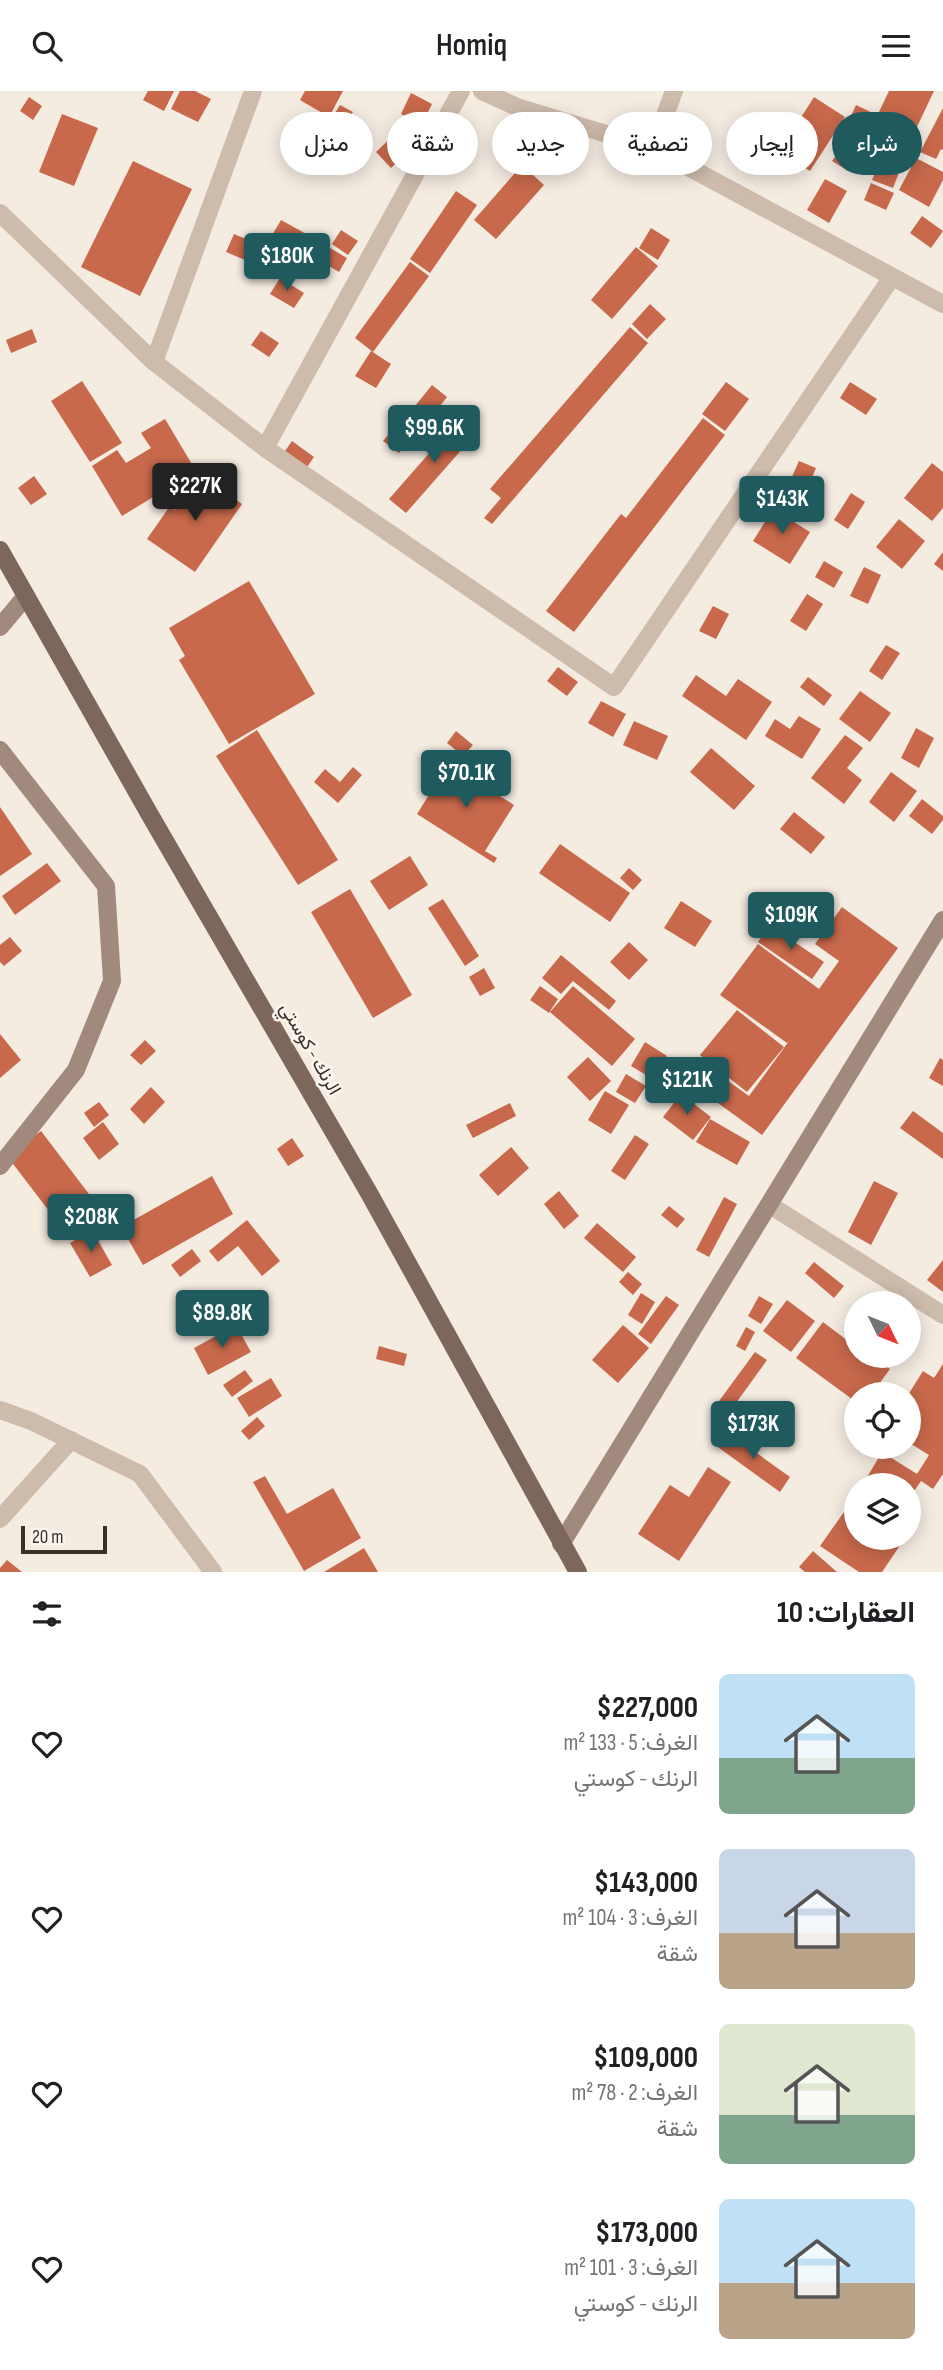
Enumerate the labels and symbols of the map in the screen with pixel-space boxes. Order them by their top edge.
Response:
pin: $180K [238,233,336,293]
pin: $99.6K [377,405,491,465]
pin: $227K [146,463,244,523]
pin: $143K [733,477,831,536]
pin: $70.1K [409,751,523,810]
pin: $109K [742,893,840,952]
street label: الرنك - كوستي [272,999,346,1101]
pin: $121K [638,1058,736,1117]
pin: $208K [42,1195,140,1254]
pin: $89.8K [165,1291,279,1350]
north arrow [844,1291,920,1369]
pin: $173K [704,1401,802,1461]
scale bar [21,1523,107,1555]

